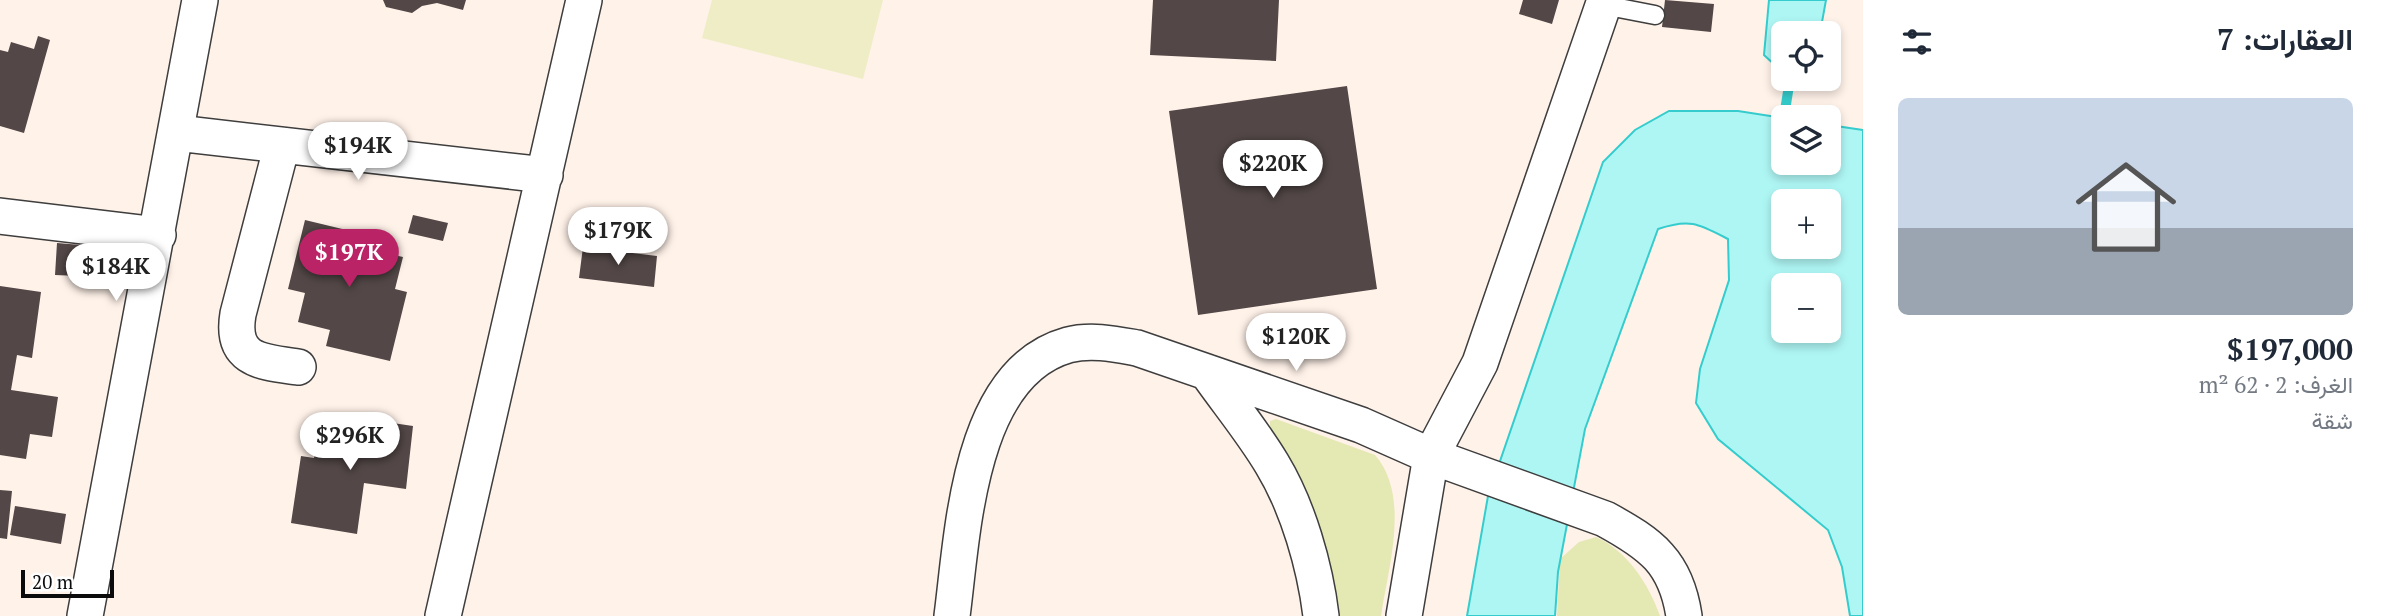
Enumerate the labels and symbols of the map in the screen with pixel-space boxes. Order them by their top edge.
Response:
pin: $194K [309,122,407,182]
pin: $220K [1224,140,1322,200]
pin: $179K [569,208,667,267]
pin: $197K [300,230,398,289]
pin: $184K [67,244,165,303]
pin: $120K [1247,314,1345,373]
pin: $296K [301,412,399,472]
scale bar [21,567,114,599]

